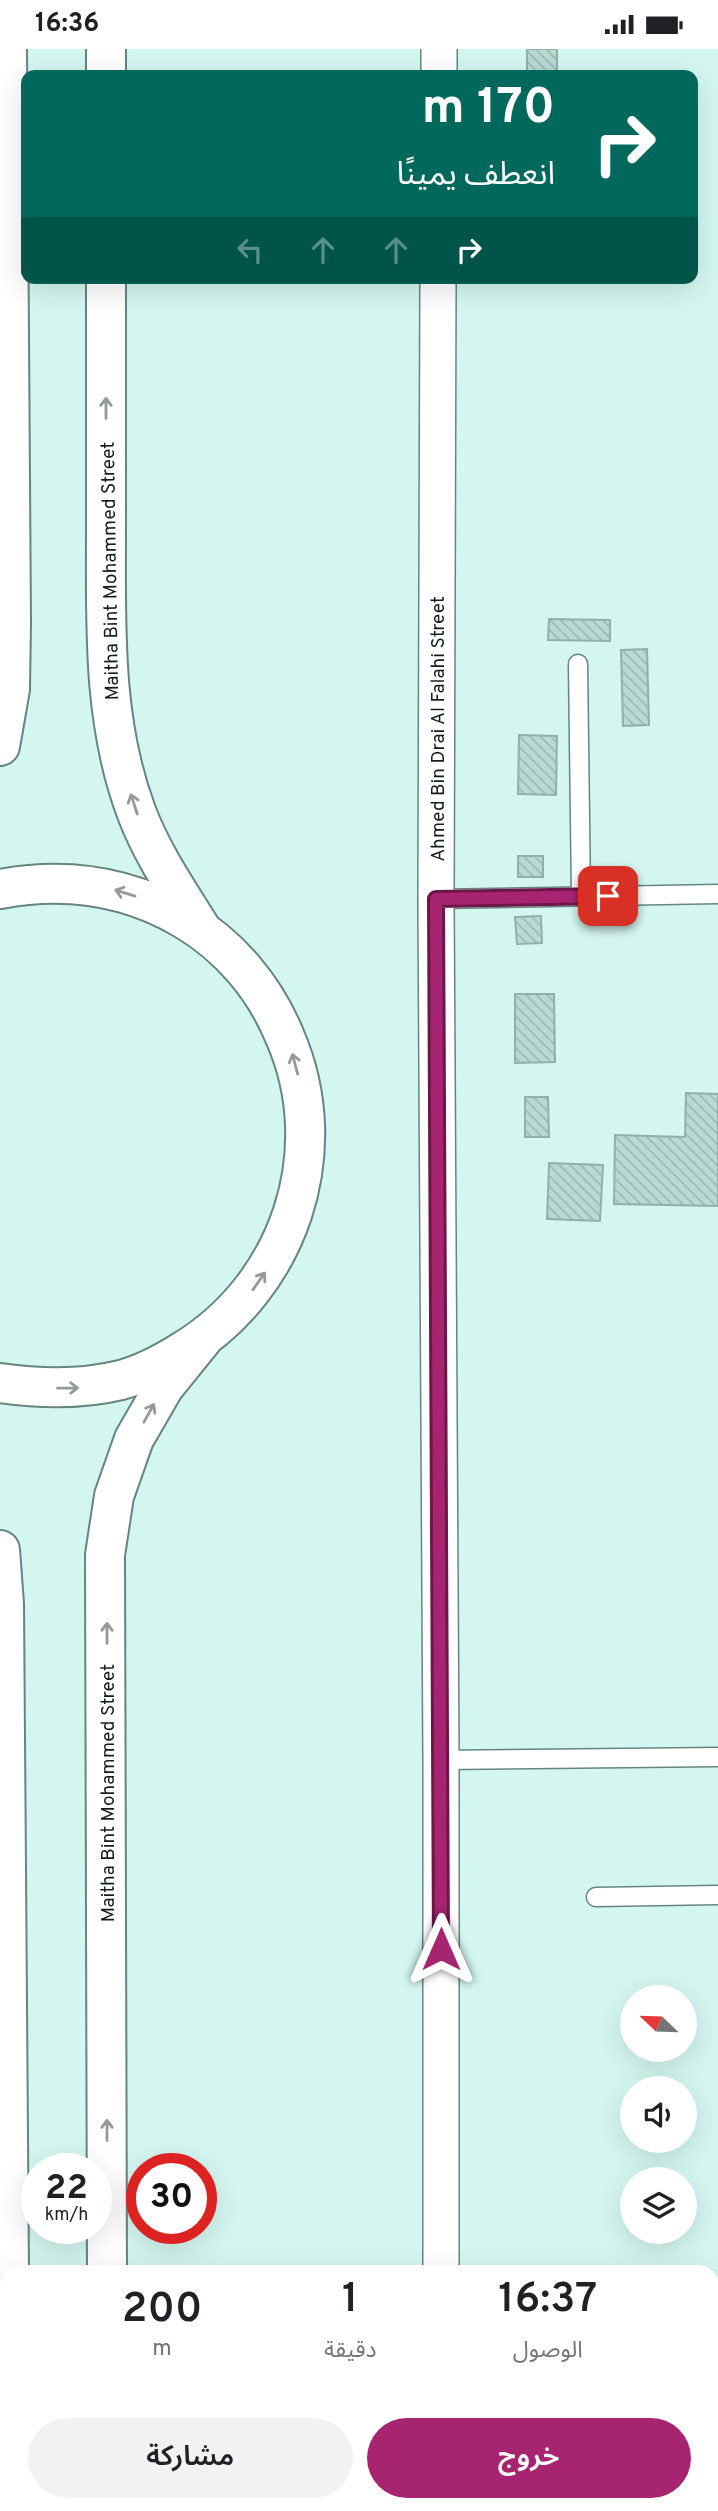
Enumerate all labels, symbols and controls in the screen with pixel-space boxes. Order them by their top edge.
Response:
text: 16:36 [35,8,99,41]
text: 170 m [422,79,555,141]
icon: right [579,98,670,189]
text: انعطف يمينًا [396,156,555,196]
icon: left [231,231,269,269]
icon: ahead [304,231,342,269]
icon: ahead [377,231,415,269]
icon: right [450,231,488,269]
one-way arrow [99,397,113,420]
street label: Maitha Bint Mohammed Street [97,441,125,700]
street label: Ahmed Bin Drai Al Falahi Street [427,596,451,862]
one-way arrow [127,793,140,815]
pin [578,866,638,926]
icon: arrive [589,877,627,915]
one-way arrow [114,886,136,899]
one-way arrow [288,1053,301,1076]
one-way arrow [252,1272,266,1291]
one-way arrow [56,1381,79,1395]
one-way arrow [143,1403,156,1424]
one-way arrow [100,1622,114,1645]
street label: Maitha Bint Mohammed Street [97,1664,121,1922]
position arrow [404,1912,478,1986]
north arrow [620,1985,696,2061]
map controls [620,1985,697,2244]
button: sound [620,2076,697,2153]
one-way arrow [100,2119,114,2142]
speed limit sign: 30 [126,2153,217,2244]
text: 22 [45,2167,88,2211]
button: layers [620,2167,697,2244]
text: km/h [45,2204,88,2227]
text: 1 [342,2274,359,2327]
text: 16:37 [498,2274,597,2327]
text: 200 [122,2284,202,2337]
text: m [152,2335,172,2364]
text: دقيقة [324,2337,377,2366]
text: الوصول [513,2337,583,2366]
button: مشاركة [28,2418,353,2498]
button: خروج [367,2418,691,2498]

